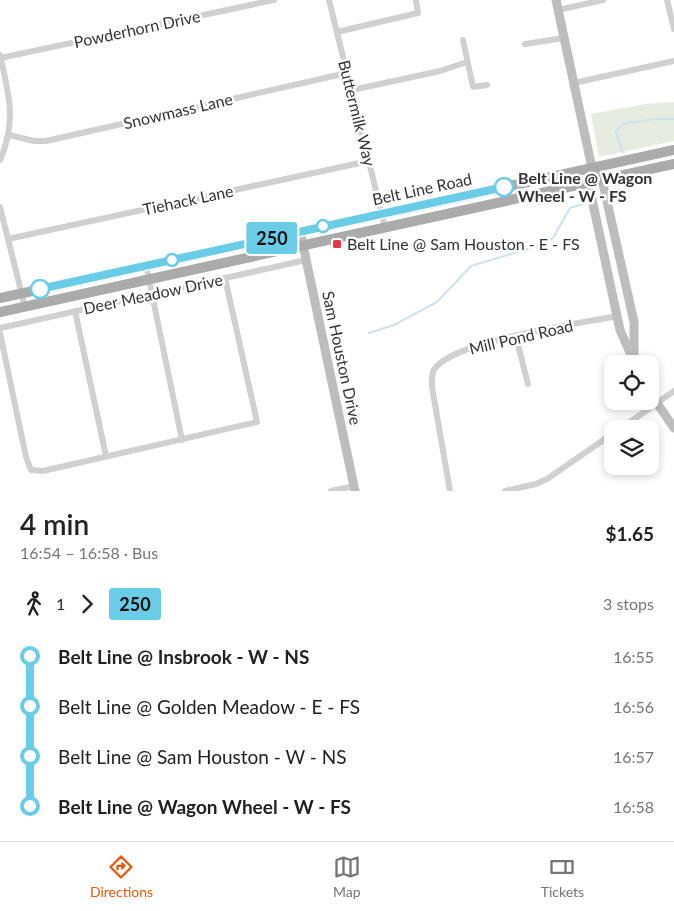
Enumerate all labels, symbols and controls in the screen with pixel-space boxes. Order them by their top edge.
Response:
street label: Powderhorn Drive [72,6,202,51]
street label: Buttermilk Way [335,58,380,169]
street label: Snowmass Lane [121,89,234,132]
place label: Belt Line @ Wagon Wheel - W - FS [518,168,652,205]
street label: Belt Line Road [370,169,473,208]
marker: Belt Line @ Wagon Wheel - W - FS [494,177,514,197]
street label: Tiehack Lane [141,181,235,218]
unlabelled marker [316,219,330,233]
line badge: 250 [243,222,301,254]
text: 250 [256,227,288,249]
place label: Belt Line @ Sam Houston - E - FS [347,234,580,253]
marker: Belt Line @ Sam Houston - E - FS [331,238,343,250]
unlabelled marker [165,253,179,267]
street label: Deer Meadow Drive [82,269,224,318]
unlabelled marker [30,279,50,299]
street label: Sam Houston Drive [319,289,366,427]
street label: Mill Pond Road [467,315,575,358]
map controls [604,355,659,475]
button: locate [604,355,659,410]
button: layers [604,420,659,475]
text: 4 min [20,507,89,541]
text: $1.65 [605,522,654,545]
text: 16:54 – 16:58 · Bus [20,543,158,562]
icon: walk [20,590,48,618]
icon: forward [73,590,101,618]
text: 250 [119,593,151,615]
text: 1 [56,594,65,613]
text: 3 stops [603,594,654,613]
text: Belt Line @ Insbrook - W - NS [58,645,309,668]
text: 16:55 [613,647,654,666]
text: Belt Line @ Golden Meadow - E - FS [58,695,360,718]
text: 16:56 [613,697,654,716]
text: Belt Line @ Sam Houston - W - NS [58,745,347,768]
text: 16:57 [613,747,654,766]
text: Belt Line @ Wagon Wheel - W - FS [58,795,351,818]
text: 16:58 [613,797,654,816]
tab: Directions [90,853,153,900]
tab: Map [333,853,361,900]
tab: Tickets [541,853,584,900]

